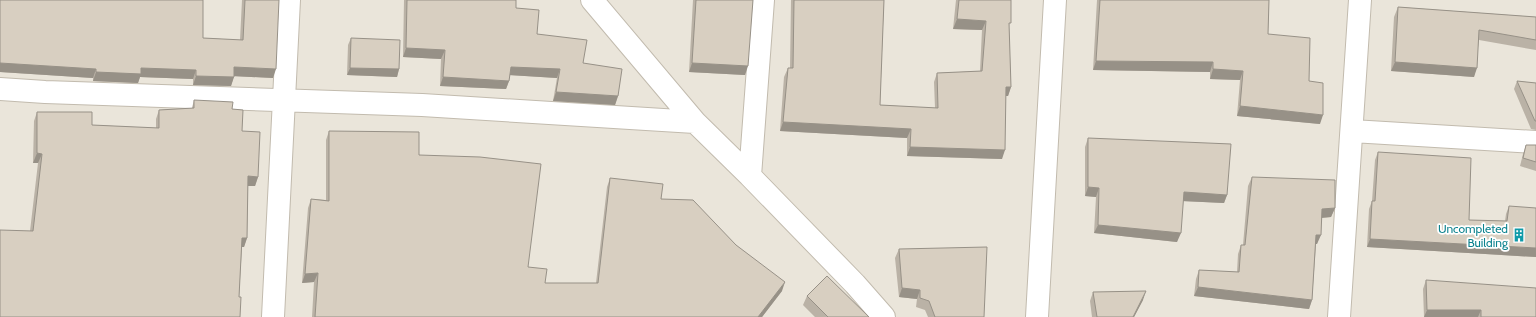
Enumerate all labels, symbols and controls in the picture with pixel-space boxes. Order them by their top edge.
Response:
place label: Uncompleted Building [1438,221,1509,250]
building icon: Uncompleted Building [1511,227,1527,243]

